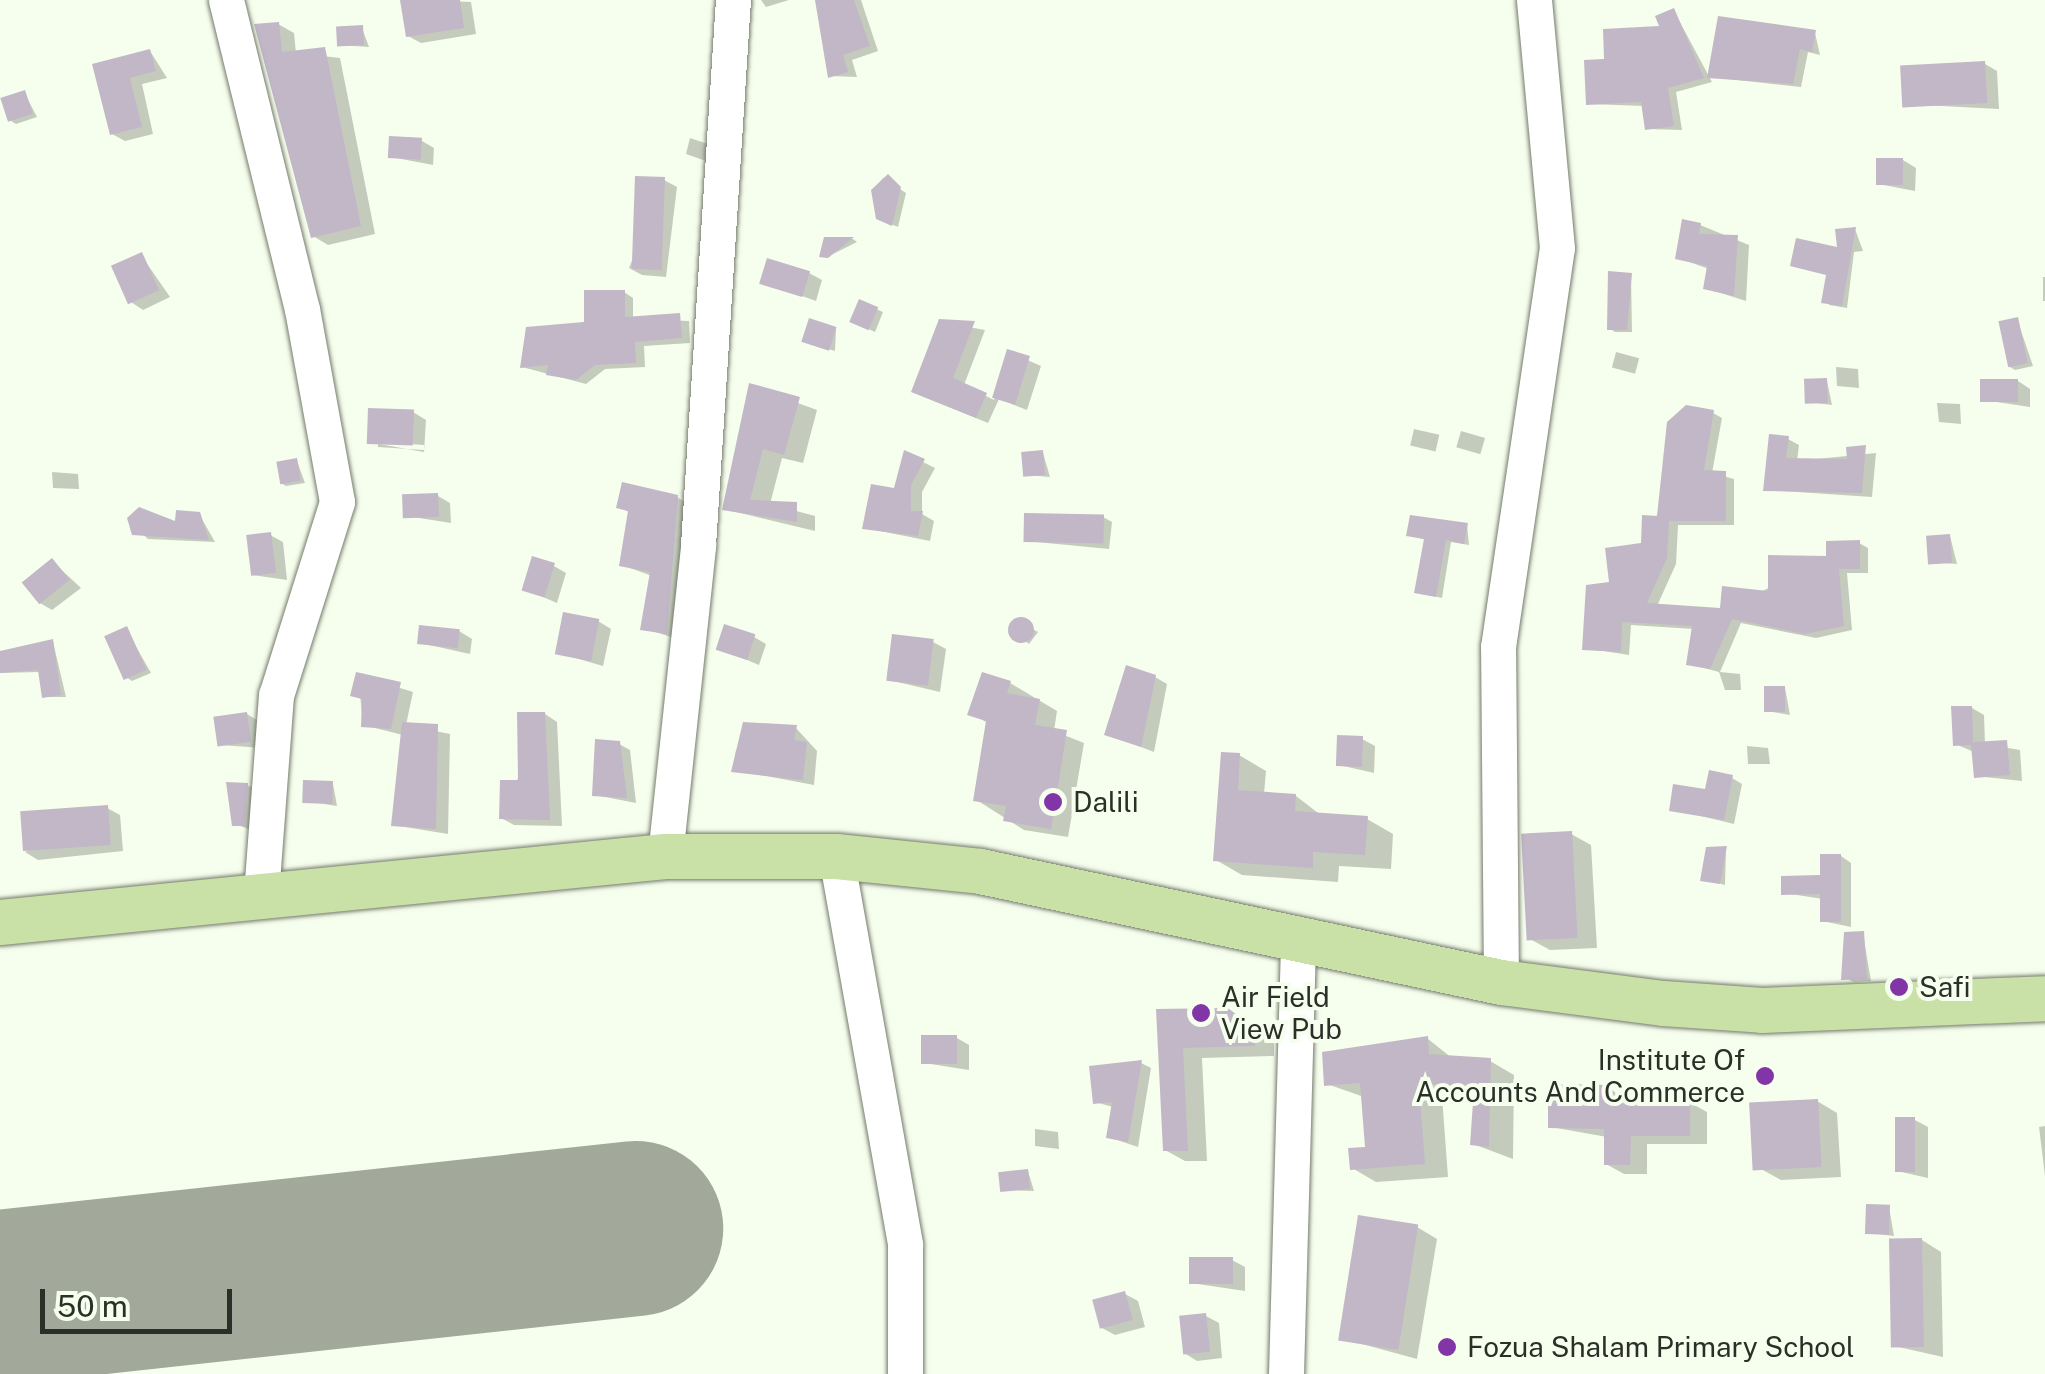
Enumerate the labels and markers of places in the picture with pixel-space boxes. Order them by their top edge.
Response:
place label: Dalili [1073,785,1139,819]
marker: Dalili [1042,791,1064,813]
place label: Safi [1919,970,1971,1004]
marker: Safi [1888,976,1910,998]
place label: Air Field View Pub [1221,980,1342,1046]
marker: Air Field View Pub [1190,1002,1212,1024]
place label: Institute Of Accounts And Commerce [1415,1043,1745,1109]
marker: Institute Of Accounts And Commerce [1754,1065,1776,1087]
place label: Fozua Shalam Primary School [1467,1330,1855,1364]
marker: Fozua Shalam Primary School [1436,1336,1458,1358]

